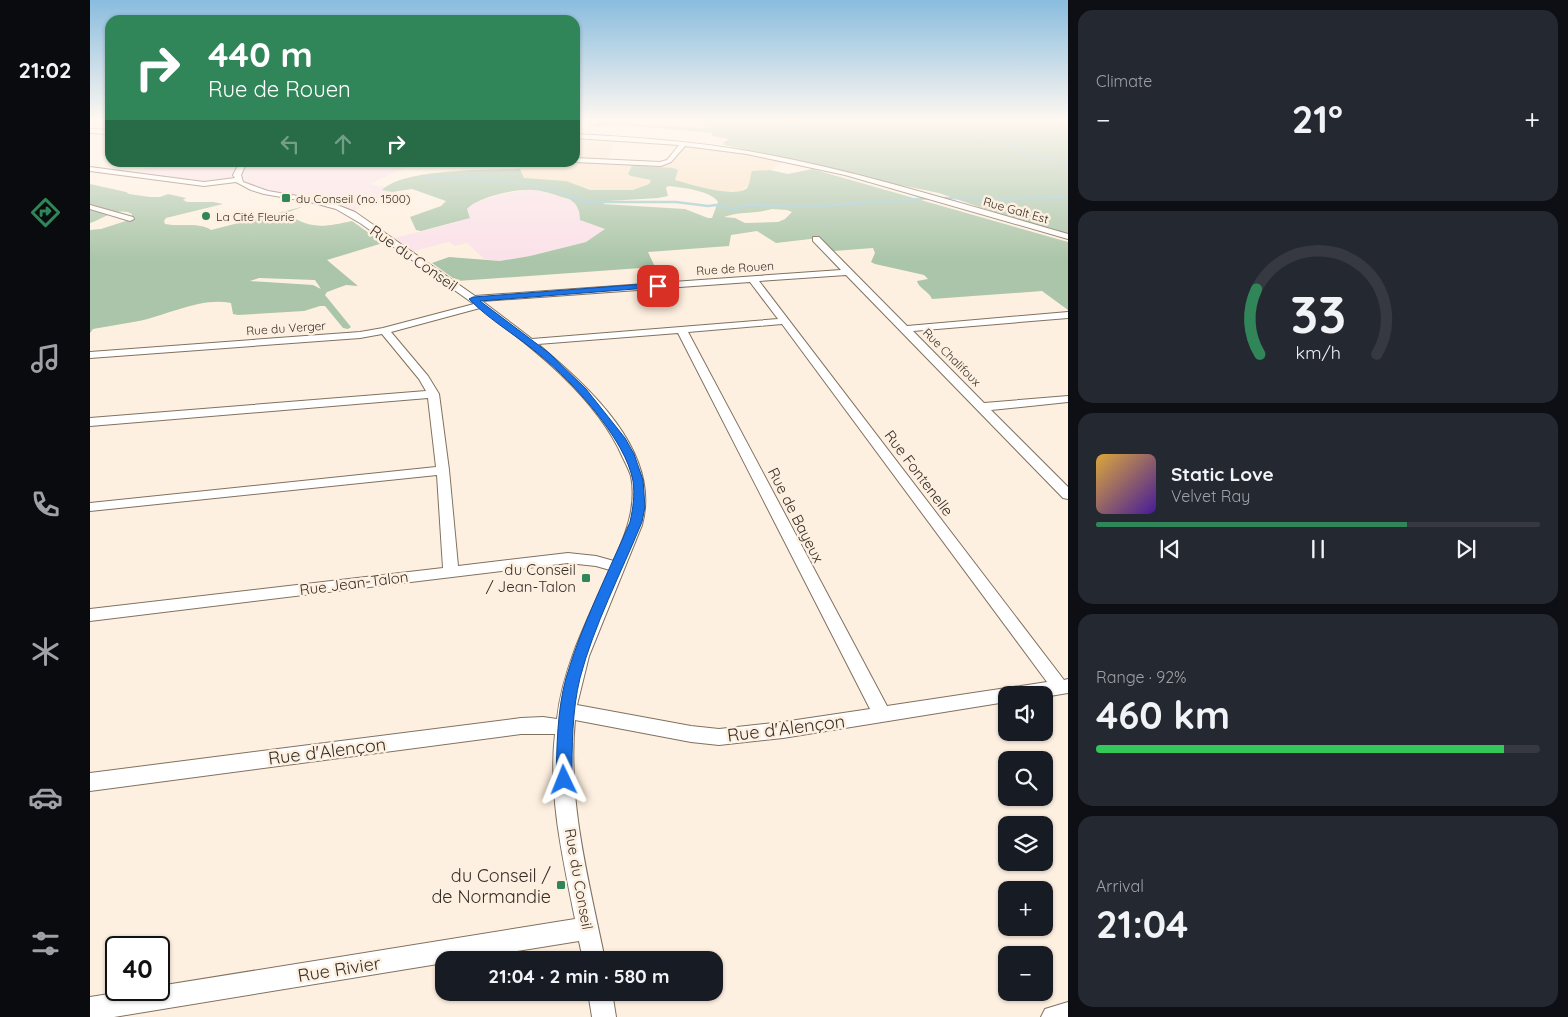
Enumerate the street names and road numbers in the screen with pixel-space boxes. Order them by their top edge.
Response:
street label: Rue Galt Est [982,194,1050,226]
street label: Rue du Conseil [366,221,462,295]
street label: Rue de Rouen [696,258,774,278]
street label: Rue du Verger [246,318,327,338]
street label: Rue Chalifoux [920,325,984,389]
street label: Rue Fontenelle [880,426,958,520]
street label: Rue de Bayeux [764,464,828,566]
street label: Rue Jean-Talon [299,567,409,599]
street label: Rue d'Alençon [726,709,846,747]
street label: Rue d'Alençon [267,732,387,770]
street label: Rue du Conseil [561,827,597,931]
street label: Rue Rivier [296,951,382,987]

